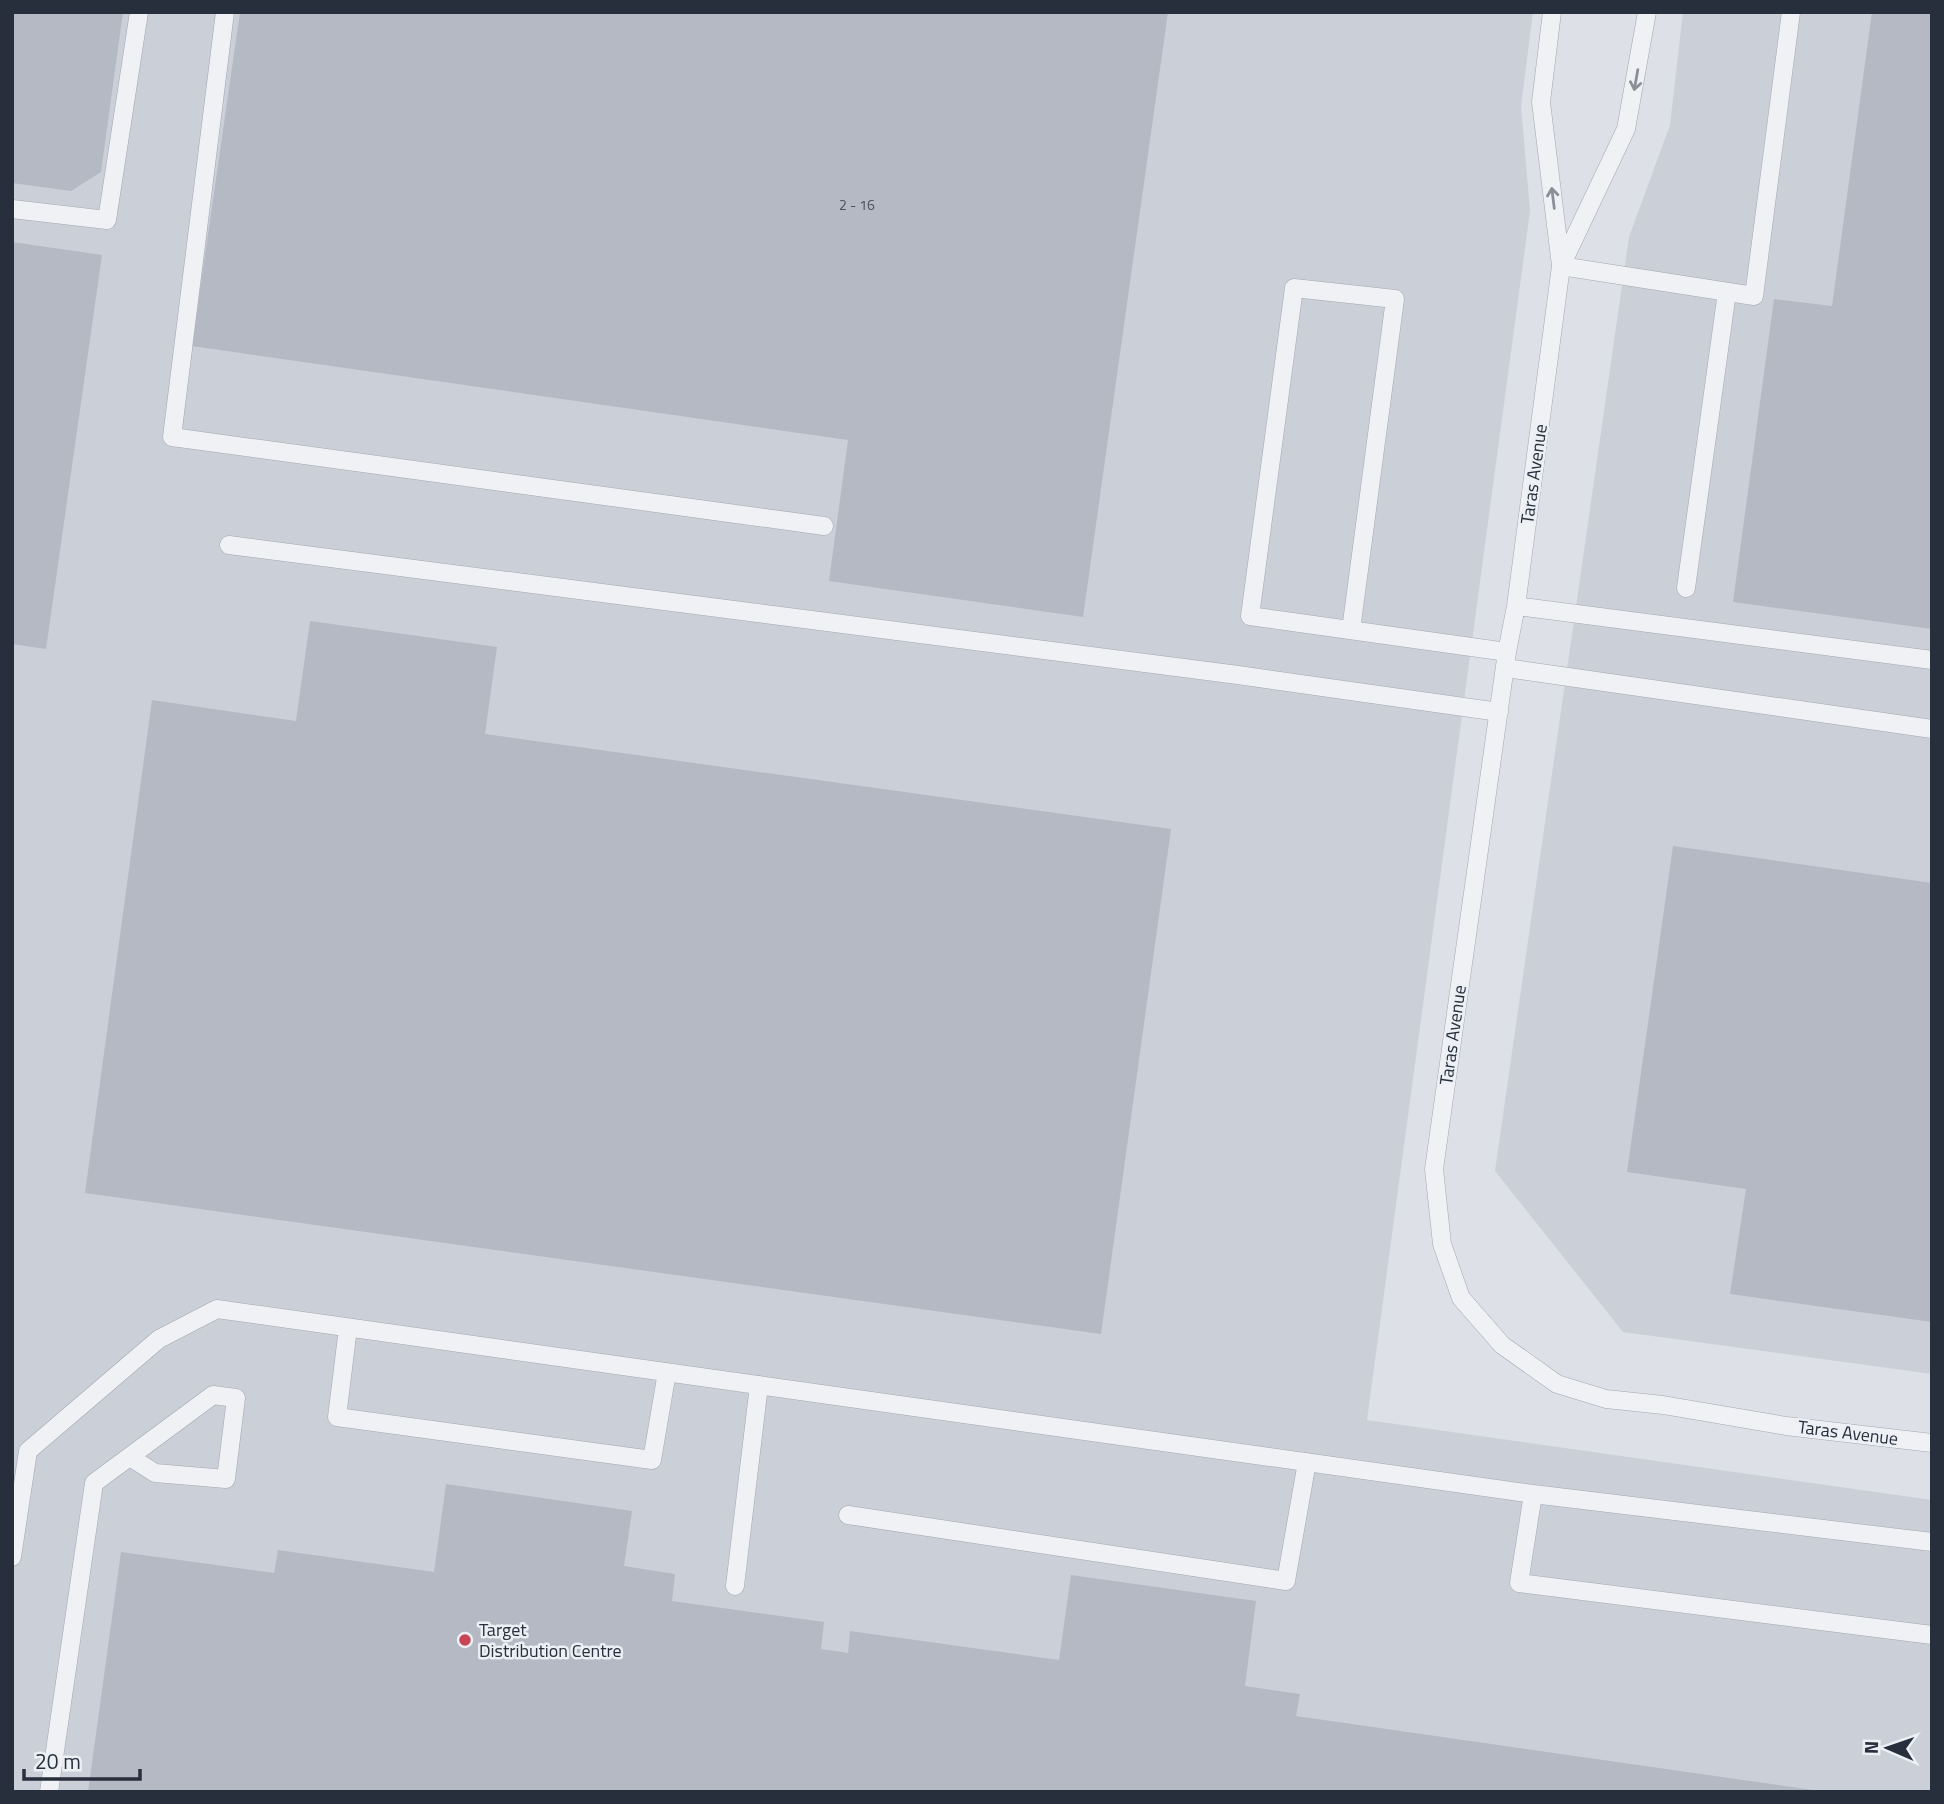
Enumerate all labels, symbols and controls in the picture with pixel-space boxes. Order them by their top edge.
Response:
one-way arrow [1628,68,1642,91]
one-way arrow [1547,187,1560,210]
house number: 2 - 16 [839,194,875,215]
street label: Taras Avenue [1513,422,1554,526]
street label: Taras Avenue [1432,983,1473,1087]
street label: Taras Avenue [1796,1413,1900,1452]
place label: Target Distribution Centre [479,1616,622,1664]
marker: Target Distribution Centre [457,1632,473,1648]
north arrow [1853,1713,1923,1783]
scale bar [24,1738,140,1782]
text: N [1856,1740,1885,1754]
text: 20 m [35,1745,81,1777]

